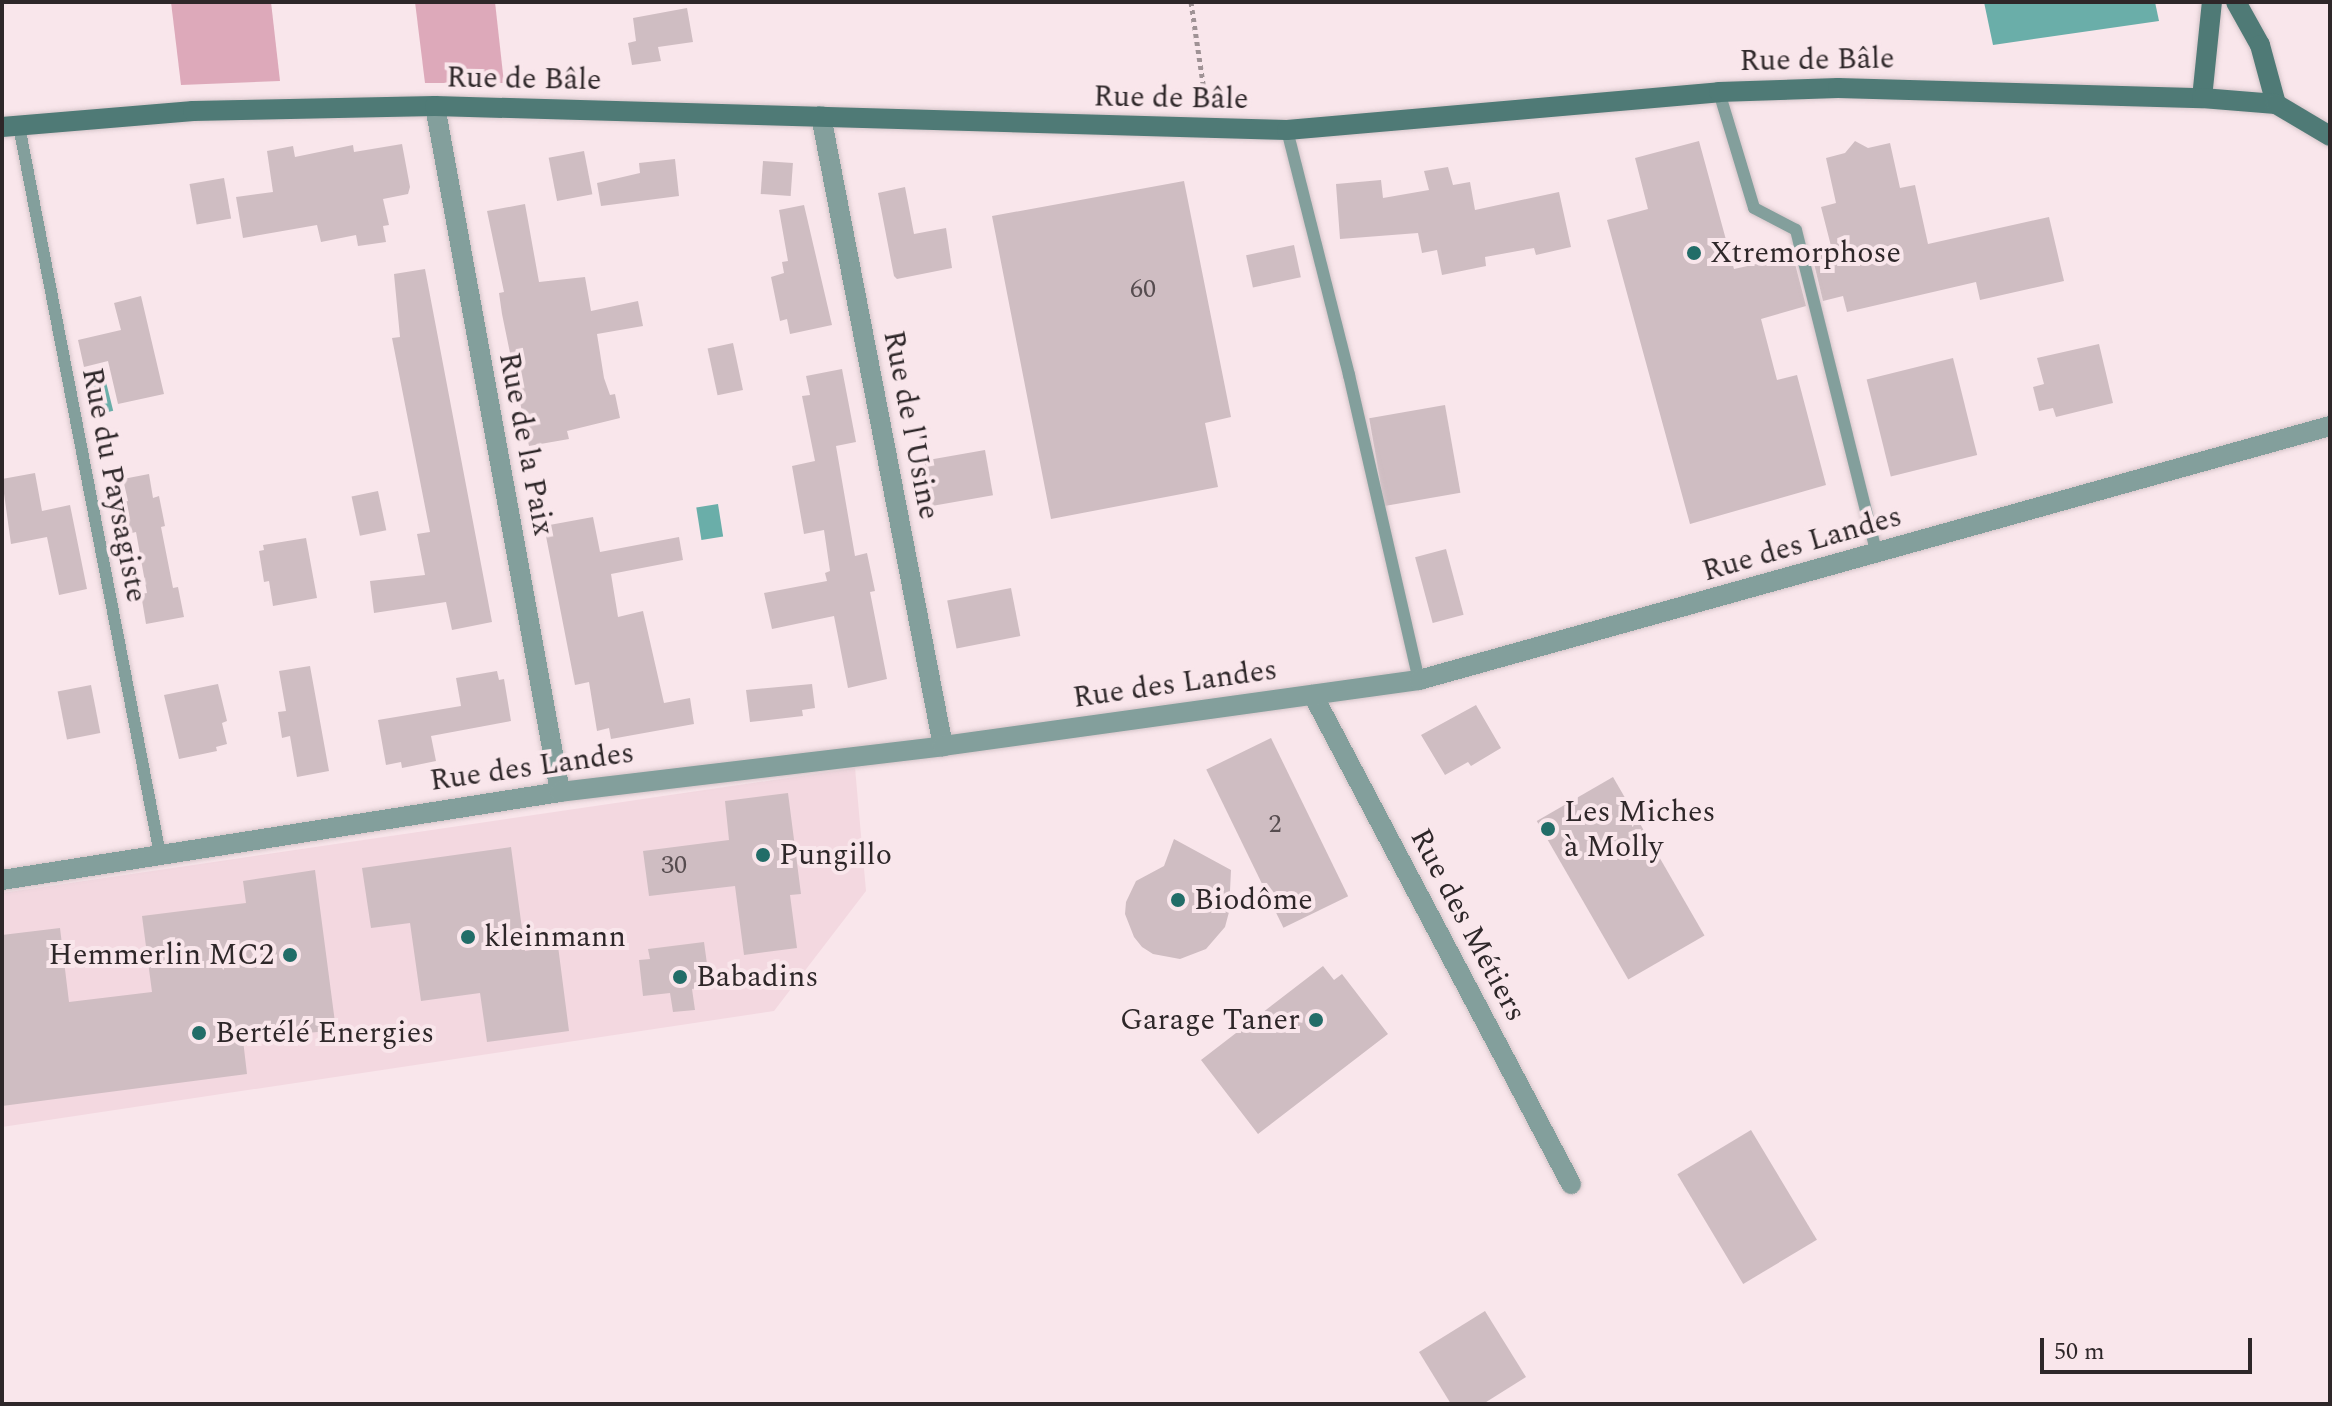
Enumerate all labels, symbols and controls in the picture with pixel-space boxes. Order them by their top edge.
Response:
street label: Rue de Bâle [1739,41,1895,79]
street label: Rue de Bâle [446,60,602,98]
street label: Rue de Bâle [1093,79,1249,117]
place label: Xtremorphose [1710,235,1901,271]
marker: Xtremorphose [1685,244,1703,262]
house number: 60 [1130,274,1156,306]
street label: Rue de l'Usine [875,327,947,523]
street label: Rue de la Paix [491,349,561,539]
street label: Rue du Paysagiste [74,365,154,605]
street label: Rue des Landes [1698,498,1906,590]
street label: Rue des Landes [1071,652,1279,716]
street label: Rue des Landes [428,735,636,799]
place label: Les Miches à Molly [1564,794,1715,864]
house number: 2 [1269,809,1281,841]
marker: Les Miches à Molly [1539,820,1557,838]
street label: Rue des Métiers [1402,822,1534,1028]
place label: Pungillo [779,837,892,873]
marker: Pungillo [754,846,772,864]
house number: 30 [661,850,687,882]
place label: Biodôme [1194,882,1313,918]
marker: Biodôme [1169,891,1187,909]
place label: kleinmann [484,919,626,955]
marker: kleinmann [459,928,477,946]
place label: Hemmerlin MC2 [49,937,274,973]
marker: Hemmerlin MC2 [281,946,299,964]
place label: Babadins [696,959,818,995]
marker: Babadins [671,968,689,986]
place label: Garage Taner [1120,1002,1300,1038]
marker: Garage Taner [1307,1011,1325,1029]
place label: Bertélé Energies [215,1015,434,1051]
marker: Bertélé Energies [190,1024,208,1042]
scale bar [2044,1322,2256,1372]
text: 50 m [2054,1334,2105,1370]

